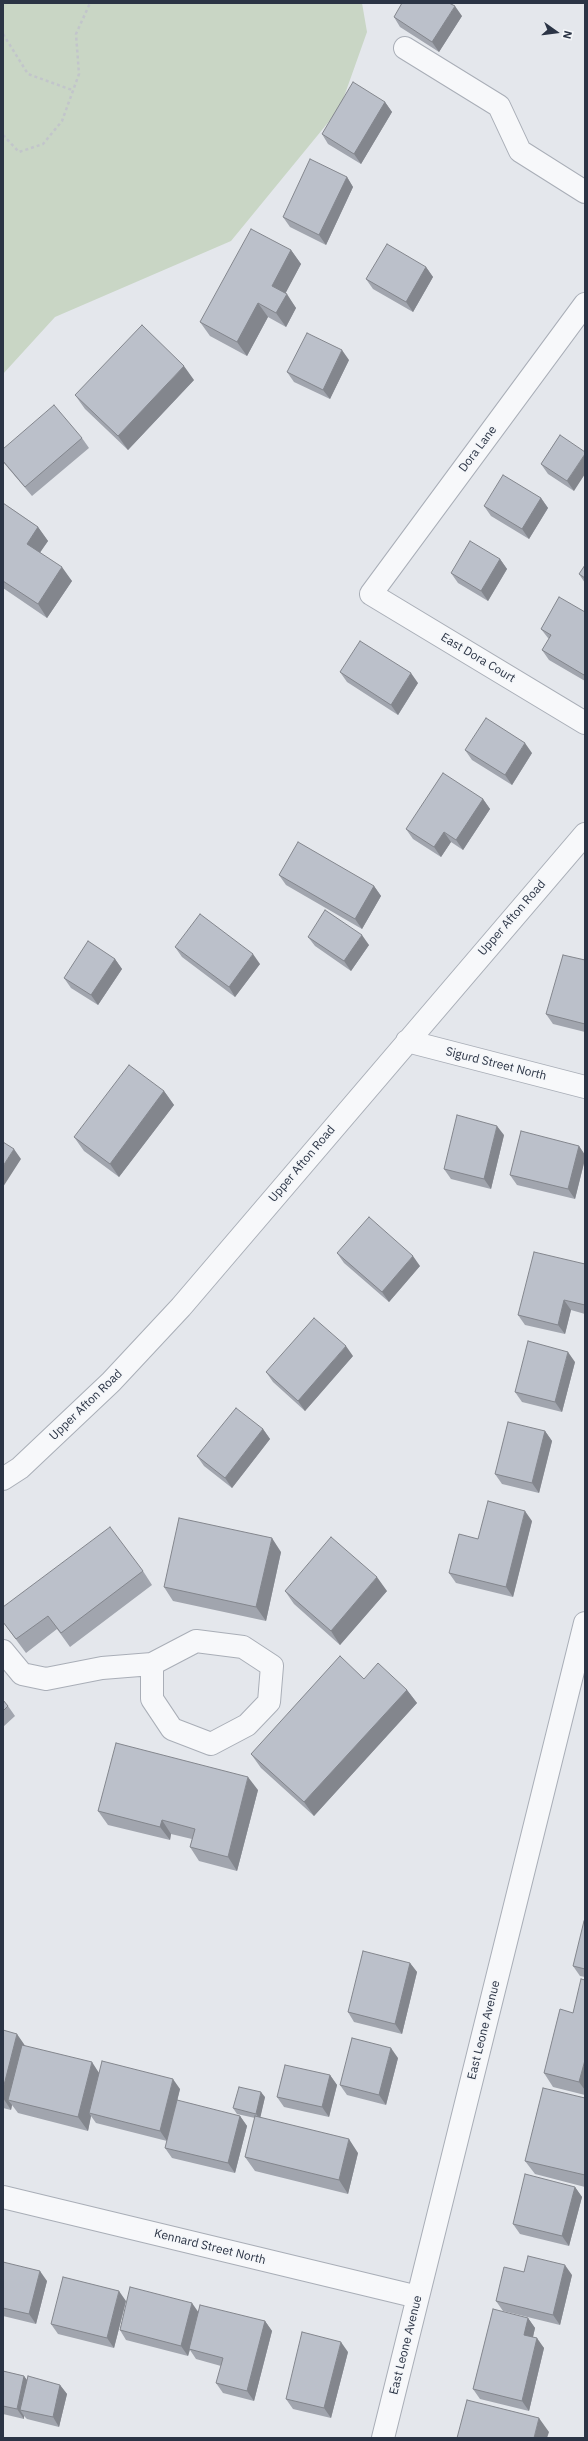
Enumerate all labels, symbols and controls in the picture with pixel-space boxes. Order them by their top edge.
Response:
north arrow [536,12,576,52]
text: N [560,29,575,40]
street label: Dora Lane [456,423,500,475]
street label: East Dora Court [438,630,518,686]
street label: Upper Afton Road [475,877,549,959]
street label: Sigurd Street North [444,1044,548,1084]
street label: Upper Afton Road [266,1123,338,1205]
street label: Upper Afton Road [47,1367,125,1443]
street label: East Leone Avenue [465,1979,503,2081]
street label: Kennard Street North [153,2226,267,2268]
street label: East Leone Avenue [387,2294,425,2396]

